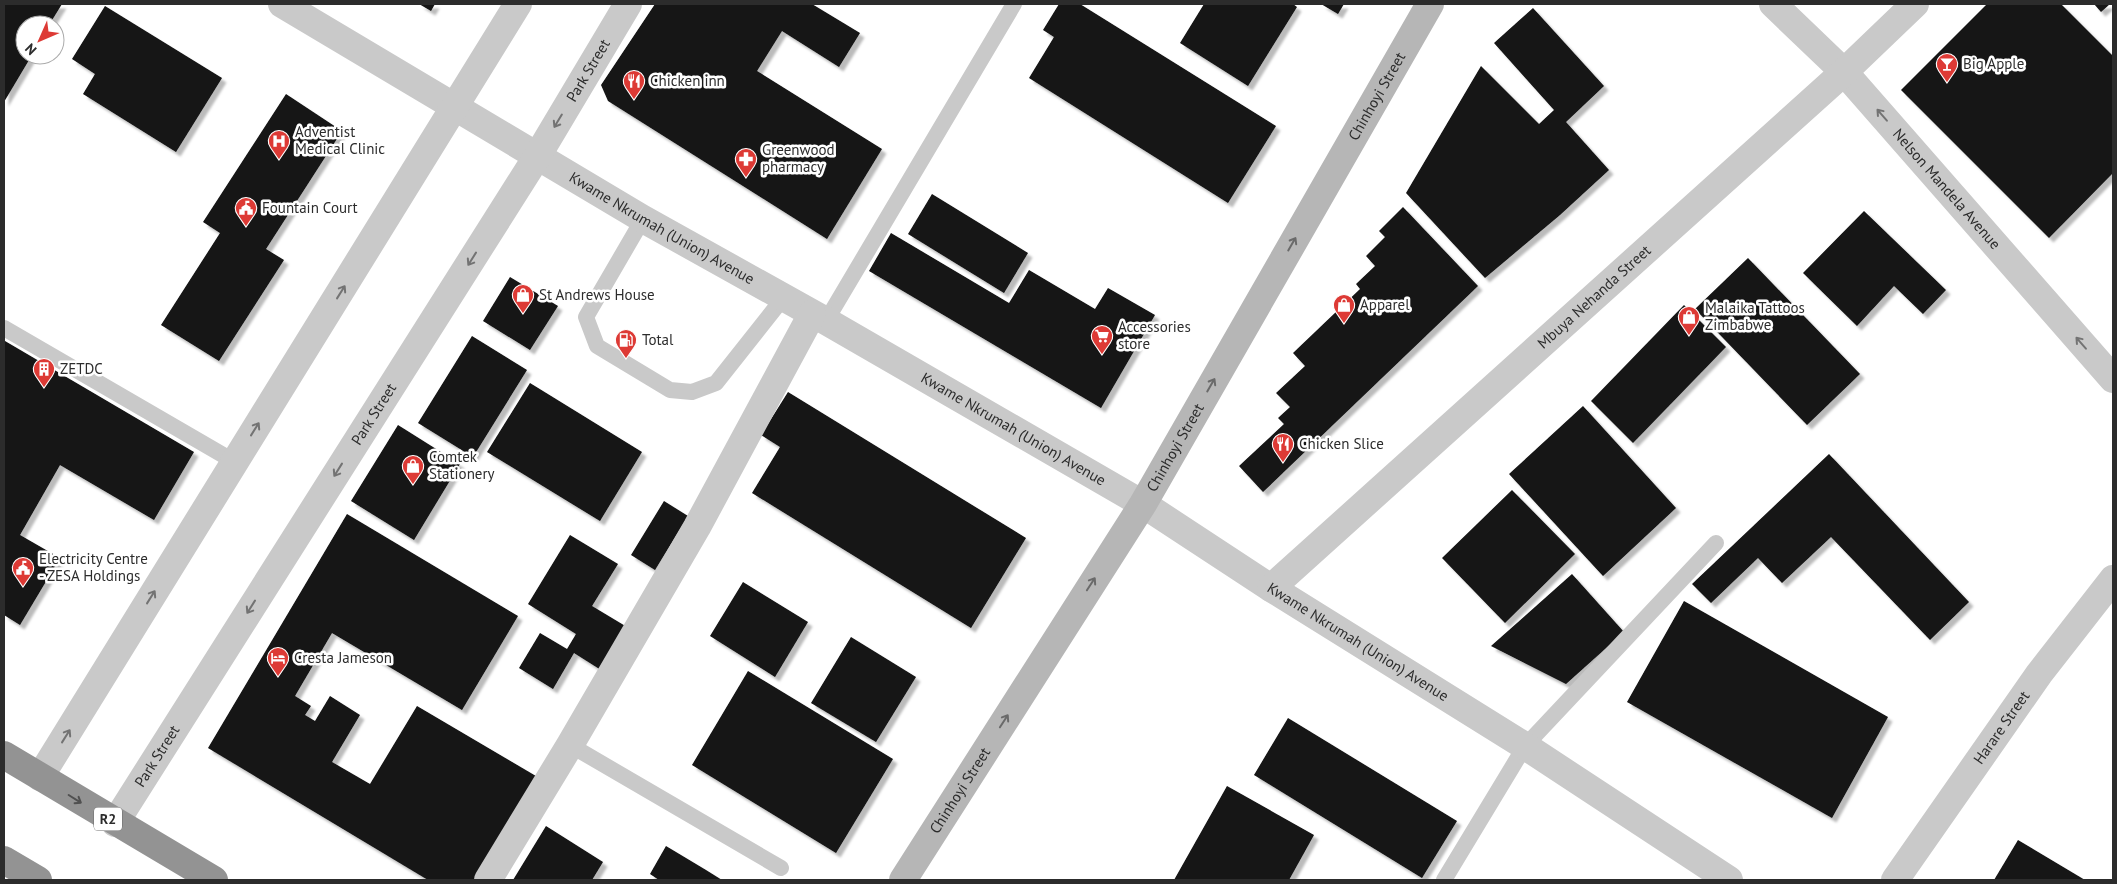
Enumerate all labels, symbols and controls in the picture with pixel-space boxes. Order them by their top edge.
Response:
north arrow [15,15,65,65]
street label: Park Street [562,36,614,105]
text: N [21,40,40,59]
street label: Chinhoyi Street [1344,49,1409,144]
bar icon: Big Apple [1935,52,1959,83]
place label: Big Apple [1963,54,2024,73]
restaurant icon: Chicken inn [622,69,646,100]
place label: Chicken inn [650,71,725,90]
one-way arrow [1876,109,1887,122]
one-way arrow [553,113,563,127]
place label: Adventist Medical Clinic [295,122,385,158]
street label: Nelson Mandela Avenue [1889,124,2005,253]
hospital icon: Adventist Medical Clinic [267,129,291,160]
place label: Greenwood pharmacy [762,140,835,176]
pharmacy icon: Greenwood pharmacy [734,147,758,178]
street label: Kwame Nkrumah (Union) Avenue [566,167,758,288]
public building icon: Fountain Court [234,196,258,227]
place label: Fountain Court [262,198,358,217]
one-way arrow [1288,237,1298,252]
street label: Mbuya Nehanda Street [1533,241,1655,352]
one-way arrow [467,251,477,265]
shop icon: St Andrews House [511,283,535,314]
one-way arrow [336,285,346,299]
place label: St Andrews House [539,285,655,304]
shop icon: Apparel [1332,293,1356,324]
place label: Apparel [1360,295,1410,314]
place label: Malaika Tattoos Zimbabwe [1705,298,1805,334]
shop icon: Malaika Tattoos Zimbabwe [1677,305,1701,336]
place label: Accessories store [1118,317,1191,353]
supermarket icon: Accessories store [1090,324,1114,355]
fuel station icon: Total [614,328,638,359]
place label: Total [642,330,674,349]
one-way arrow [2075,336,2087,349]
building icon: ZETDC [32,357,56,388]
place label: ZETDC [60,359,103,378]
street label: Kwame Nkrumah (Union) Avenue [918,368,1109,489]
one-way arrow [1206,377,1216,392]
street label: Park Street [347,379,400,448]
street label: Chinhoyi Street [1142,400,1208,495]
one-way arrow [250,423,260,437]
restaurant icon: Chicken Slice [1271,432,1295,463]
place label: Chicken Slice [1299,434,1384,453]
place label: Comtek Stationery [429,447,495,483]
shop icon: Comtek Stationery [401,454,425,485]
one-way arrow [333,462,343,476]
place label: Electricity Centre - ZESA Holdings [39,549,148,585]
public building icon: Electricity Centre - ZESA Holdings [11,556,35,587]
one-way arrow [1086,577,1097,591]
street label: Kwame Nkrumah (Union) Avenue [1264,578,1452,705]
one-way arrow [147,591,157,605]
one-way arrow [246,600,256,614]
hotel icon: Cresta Jameson [266,646,290,677]
place label: Cresta Jameson [294,648,392,667]
street label: Harare Street [1969,687,2033,768]
one-way arrow [999,714,1009,728]
street label: Park Street [130,722,183,790]
one-way arrow [61,729,71,743]
street label: Chinhoyi Street [925,744,994,837]
one-way arrow [68,794,82,804]
road number: R2 [94,808,122,831]

